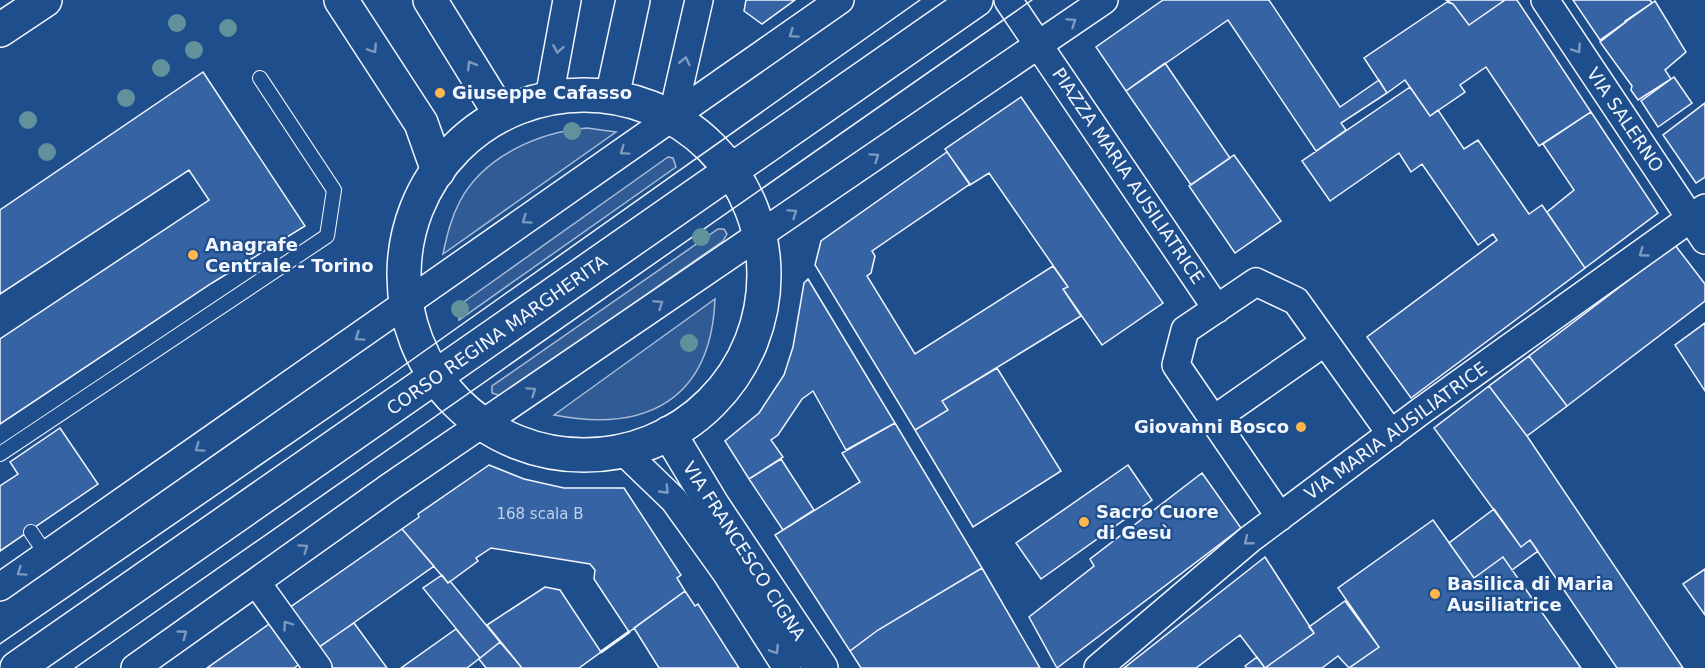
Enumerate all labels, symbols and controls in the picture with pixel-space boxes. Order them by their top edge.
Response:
one-way arrow [1065,18,1076,29]
one-way arrow [788,27,799,38]
one-way arrow [1570,42,1581,53]
one-way arrow [365,43,377,53]
one-way arrow [552,44,565,54]
one-way arrow [678,56,691,66]
one-way arrow [466,61,478,71]
street label: PIAZZA MARIA AUSILIATRICE [1048,64,1209,288]
street label: VIA SALERNO [1583,64,1668,176]
place label: Giuseppe Cafasso [452,82,632,103]
marker: Giuseppe Cafasso [433,86,447,100]
one-way arrow [620,144,631,155]
one-way arrow [868,153,879,164]
one-way arrow [786,209,797,220]
one-way arrow [521,213,532,224]
place label: Anagrafe Centrale - Torino [205,234,374,276]
one-way arrow [1639,246,1650,257]
marker: Anagrafe Centrale - Torino [186,248,200,262]
street label: CORSO REGINA MARGHERITA [383,250,611,419]
one-way arrow [653,300,664,311]
one-way arrow [354,330,365,341]
street label: VIA MARIA AUSILIATRICE [1300,357,1491,504]
one-way arrow [525,387,536,398]
place label: Giovanni Bosco [1134,416,1289,437]
marker: Giovanni Bosco [1294,420,1308,434]
one-way arrow [194,441,205,452]
street label: VIA FRANCESCO CIGNA [679,457,811,645]
one-way arrow [657,483,668,494]
place label: Sacro Cuore di Gesù [1096,501,1219,543]
house number: 168 scala B [496,505,584,523]
marker: Sacro Cuore di Gesù [1077,515,1091,529]
one-way arrow [1244,534,1255,545]
one-way arrow [297,544,308,555]
one-way arrow [17,565,28,576]
place label: Basilica di Maria Ausiliatrice [1447,573,1614,615]
marker: Basilica di Maria Ausiliatrice [1428,587,1442,601]
one-way arrow [283,620,294,631]
one-way arrow [176,630,187,641]
one-way arrow [768,644,779,655]

